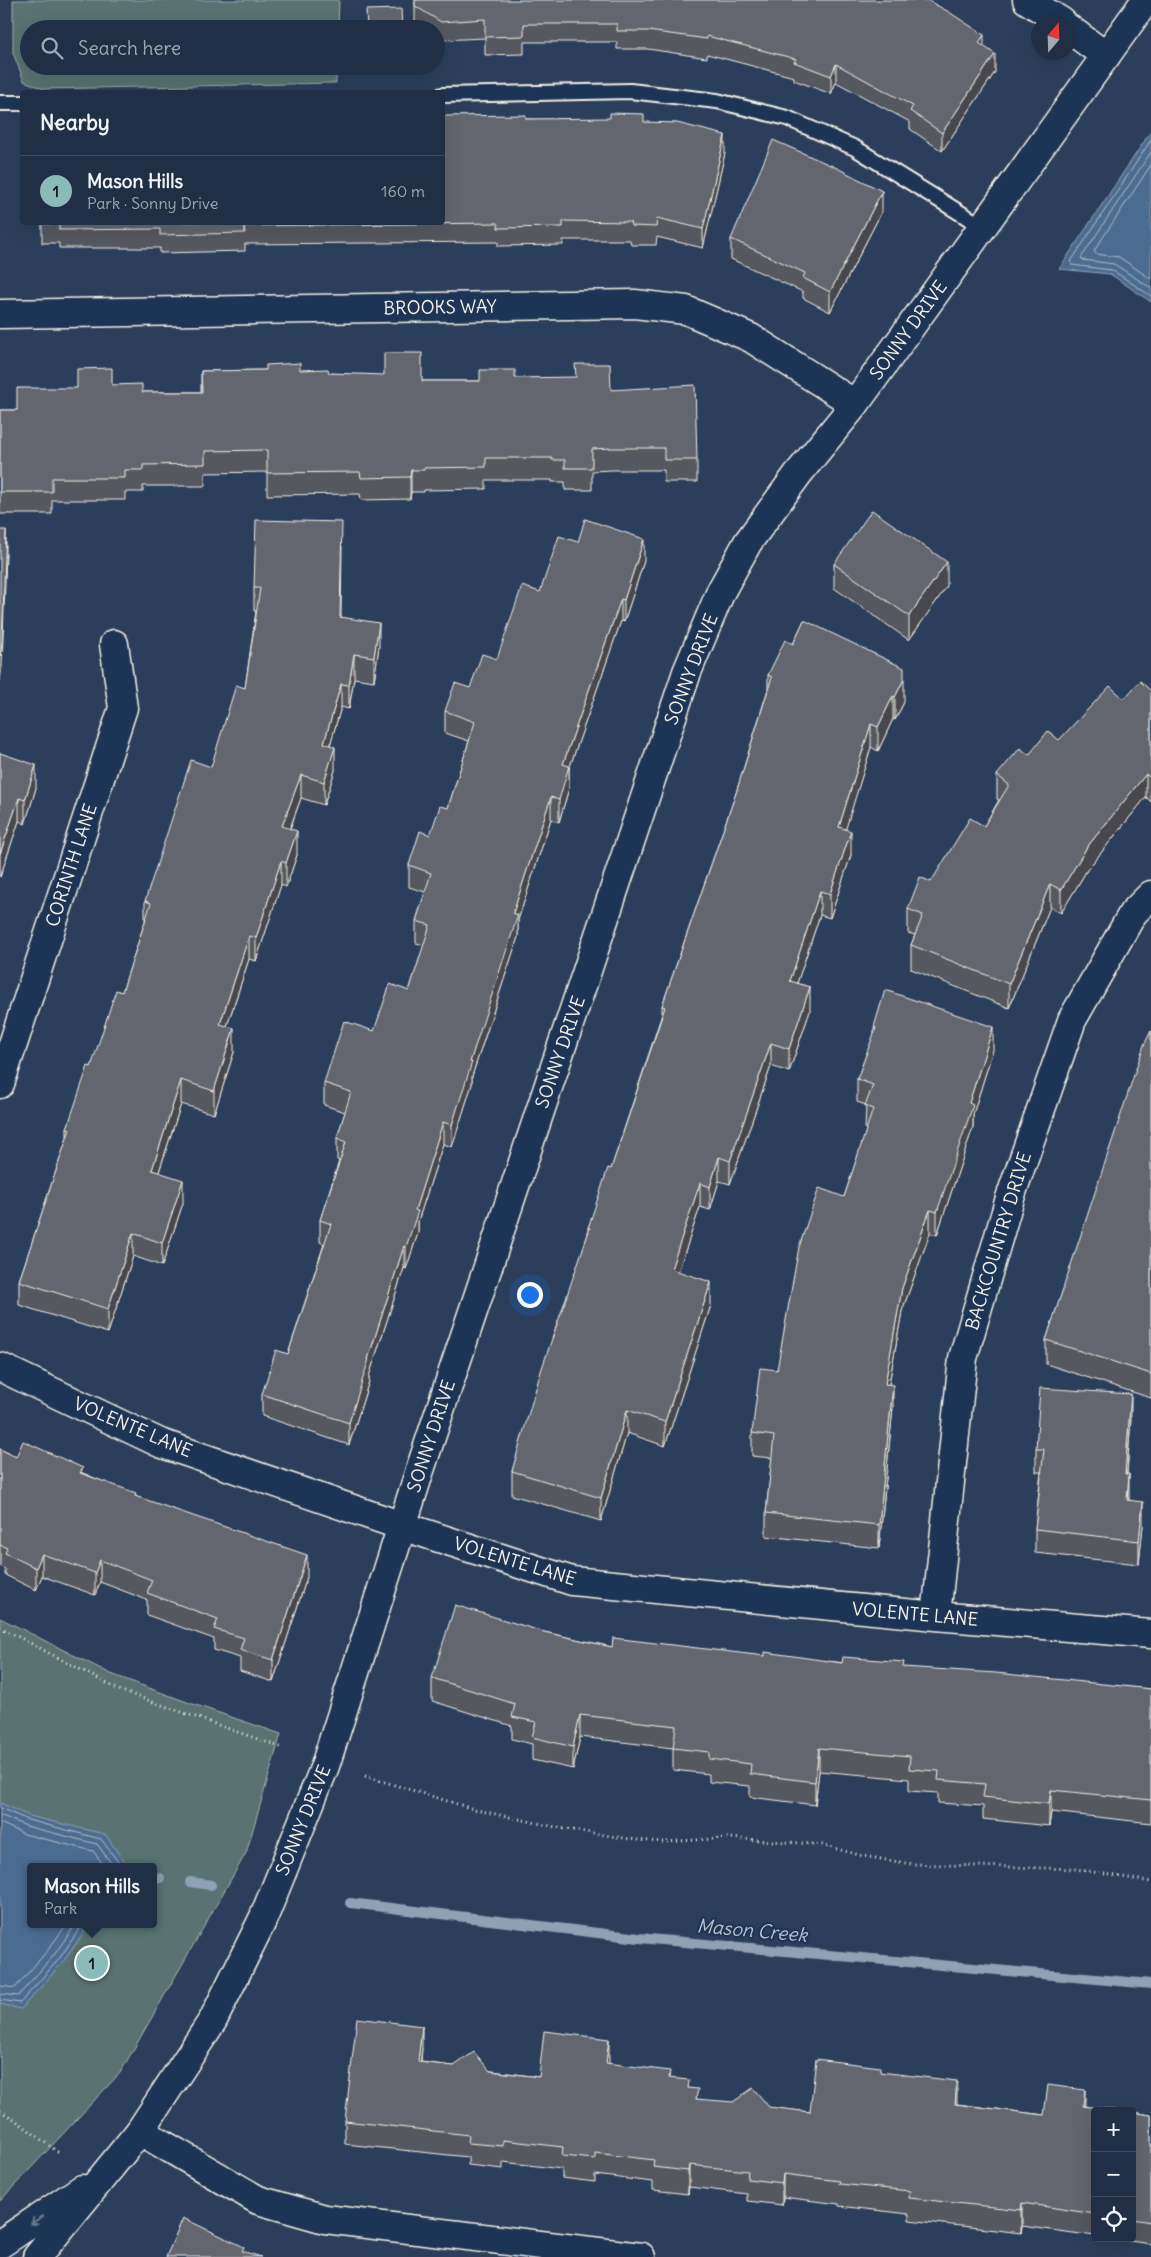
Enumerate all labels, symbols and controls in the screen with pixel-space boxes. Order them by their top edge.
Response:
north arrow [1031,15,1076,60]
search box [20,20,445,75]
icon: search [38,34,66,62]
text: Search here [78,36,181,60]
text: Nearby [40,109,110,136]
text: Mason Hills [87,169,183,193]
text: 1 [53,181,59,201]
text: 160 m [381,181,425,201]
text: Park · Sonny Drive [87,193,218,213]
street label: SONNY DRIVE [864,276,952,384]
street label: BROOKS WAY [383,295,497,319]
street label: SONNY DRIVE [659,610,723,728]
street label: CORINTH LANE [40,800,102,930]
street label: SONNY DRIVE [530,993,590,1111]
street label: BACKCOUNTRY DRIVE [960,1149,1036,1333]
your location [517,1282,543,1308]
street label: SONNY DRIVE [402,1377,460,1495]
street label: VOLENTE LANE [70,1392,196,1462]
street label: VOLENTE LANE [451,1532,579,1590]
street label: VOLENTE LANE [851,1597,979,1631]
street label: SONNY DRIVE [270,1761,336,1879]
popup [27,1863,157,1928]
text: Mason Hills [44,1874,140,1898]
text: Park [44,1898,77,1918]
water label: Mason Creek [696,1913,809,1947]
pin: 1 [76,1944,108,1982]
map controls [1091,2107,1136,2242]
button: + [1091,2107,1136,2152]
button: − [1091,2152,1136,2197]
button: locate [1091,2197,1136,2242]
one-way arrow [30,2215,44,2225]

